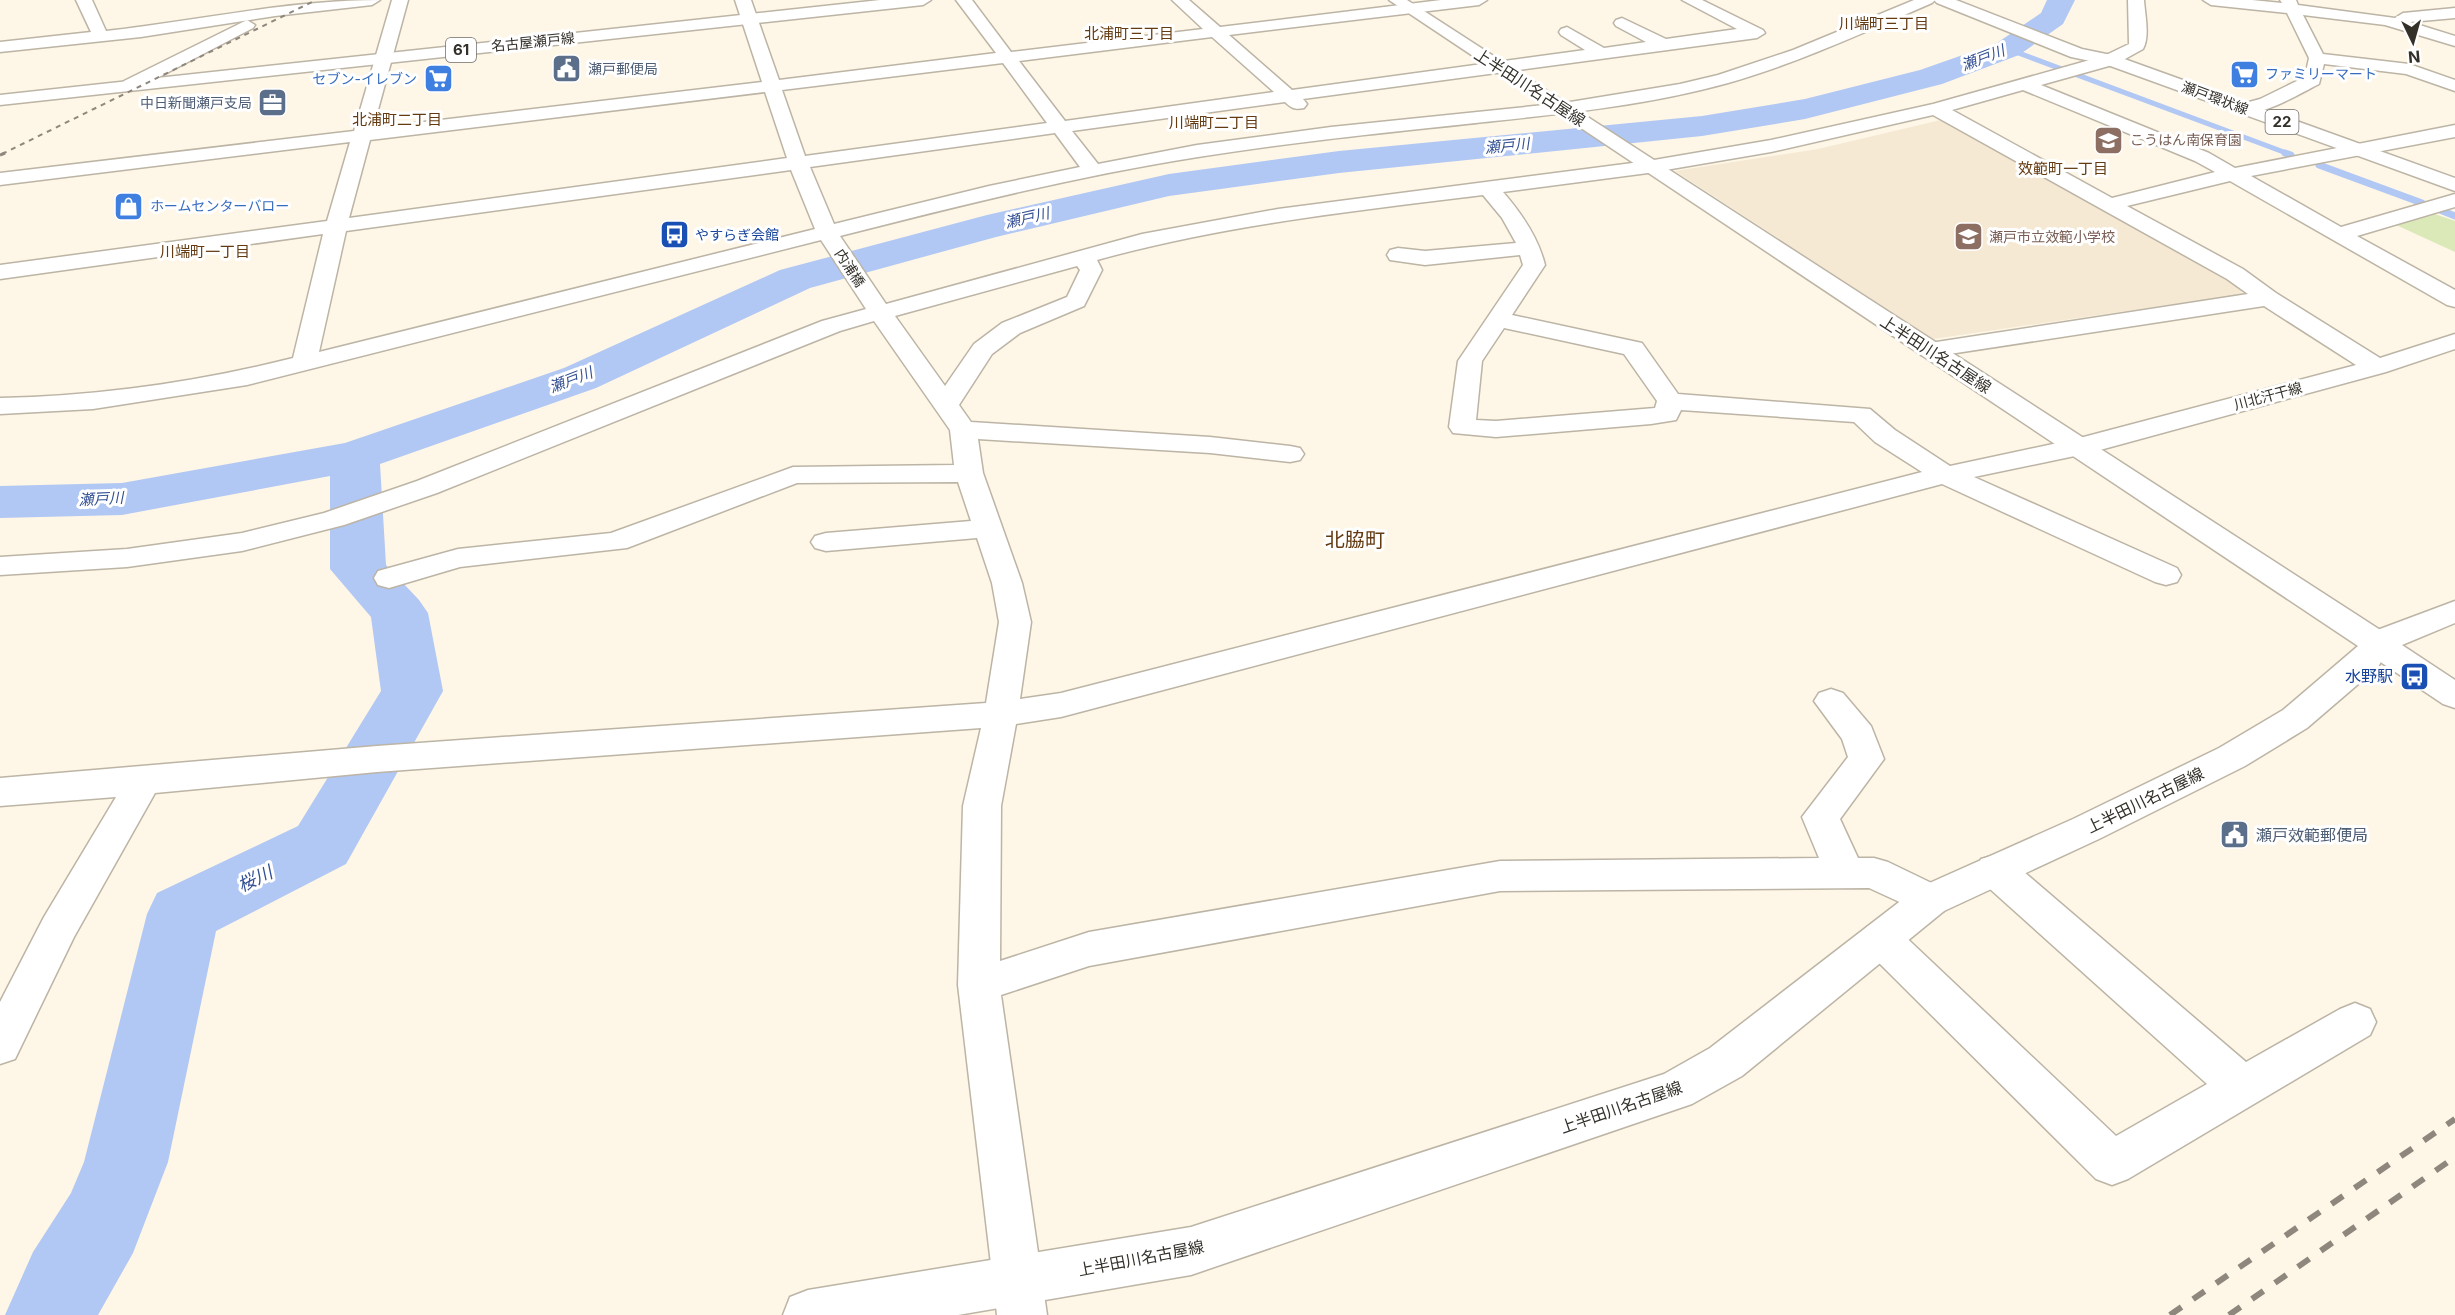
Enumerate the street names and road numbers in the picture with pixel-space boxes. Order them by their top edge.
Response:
street label: 名古屋瀬戸線 [490,29,576,54]
road number: 61 [446,38,476,62]
street label: 上半田川名古屋線 [1471,44,1589,130]
street label: 瀬戸環状線 [2179,78,2251,117]
road number: 22 [2266,110,2298,134]
street label: 内浦橋 [832,245,869,290]
street label: 上半田川名古屋線 [1877,311,1995,397]
street label: 川北汗干線 [2232,378,2304,413]
street label: 上半田川名古屋線 [2083,763,2207,837]
street label: 上半田川名古屋線 [1557,1077,1685,1137]
street label: 上半田川名古屋線 [1076,1236,1206,1280]

